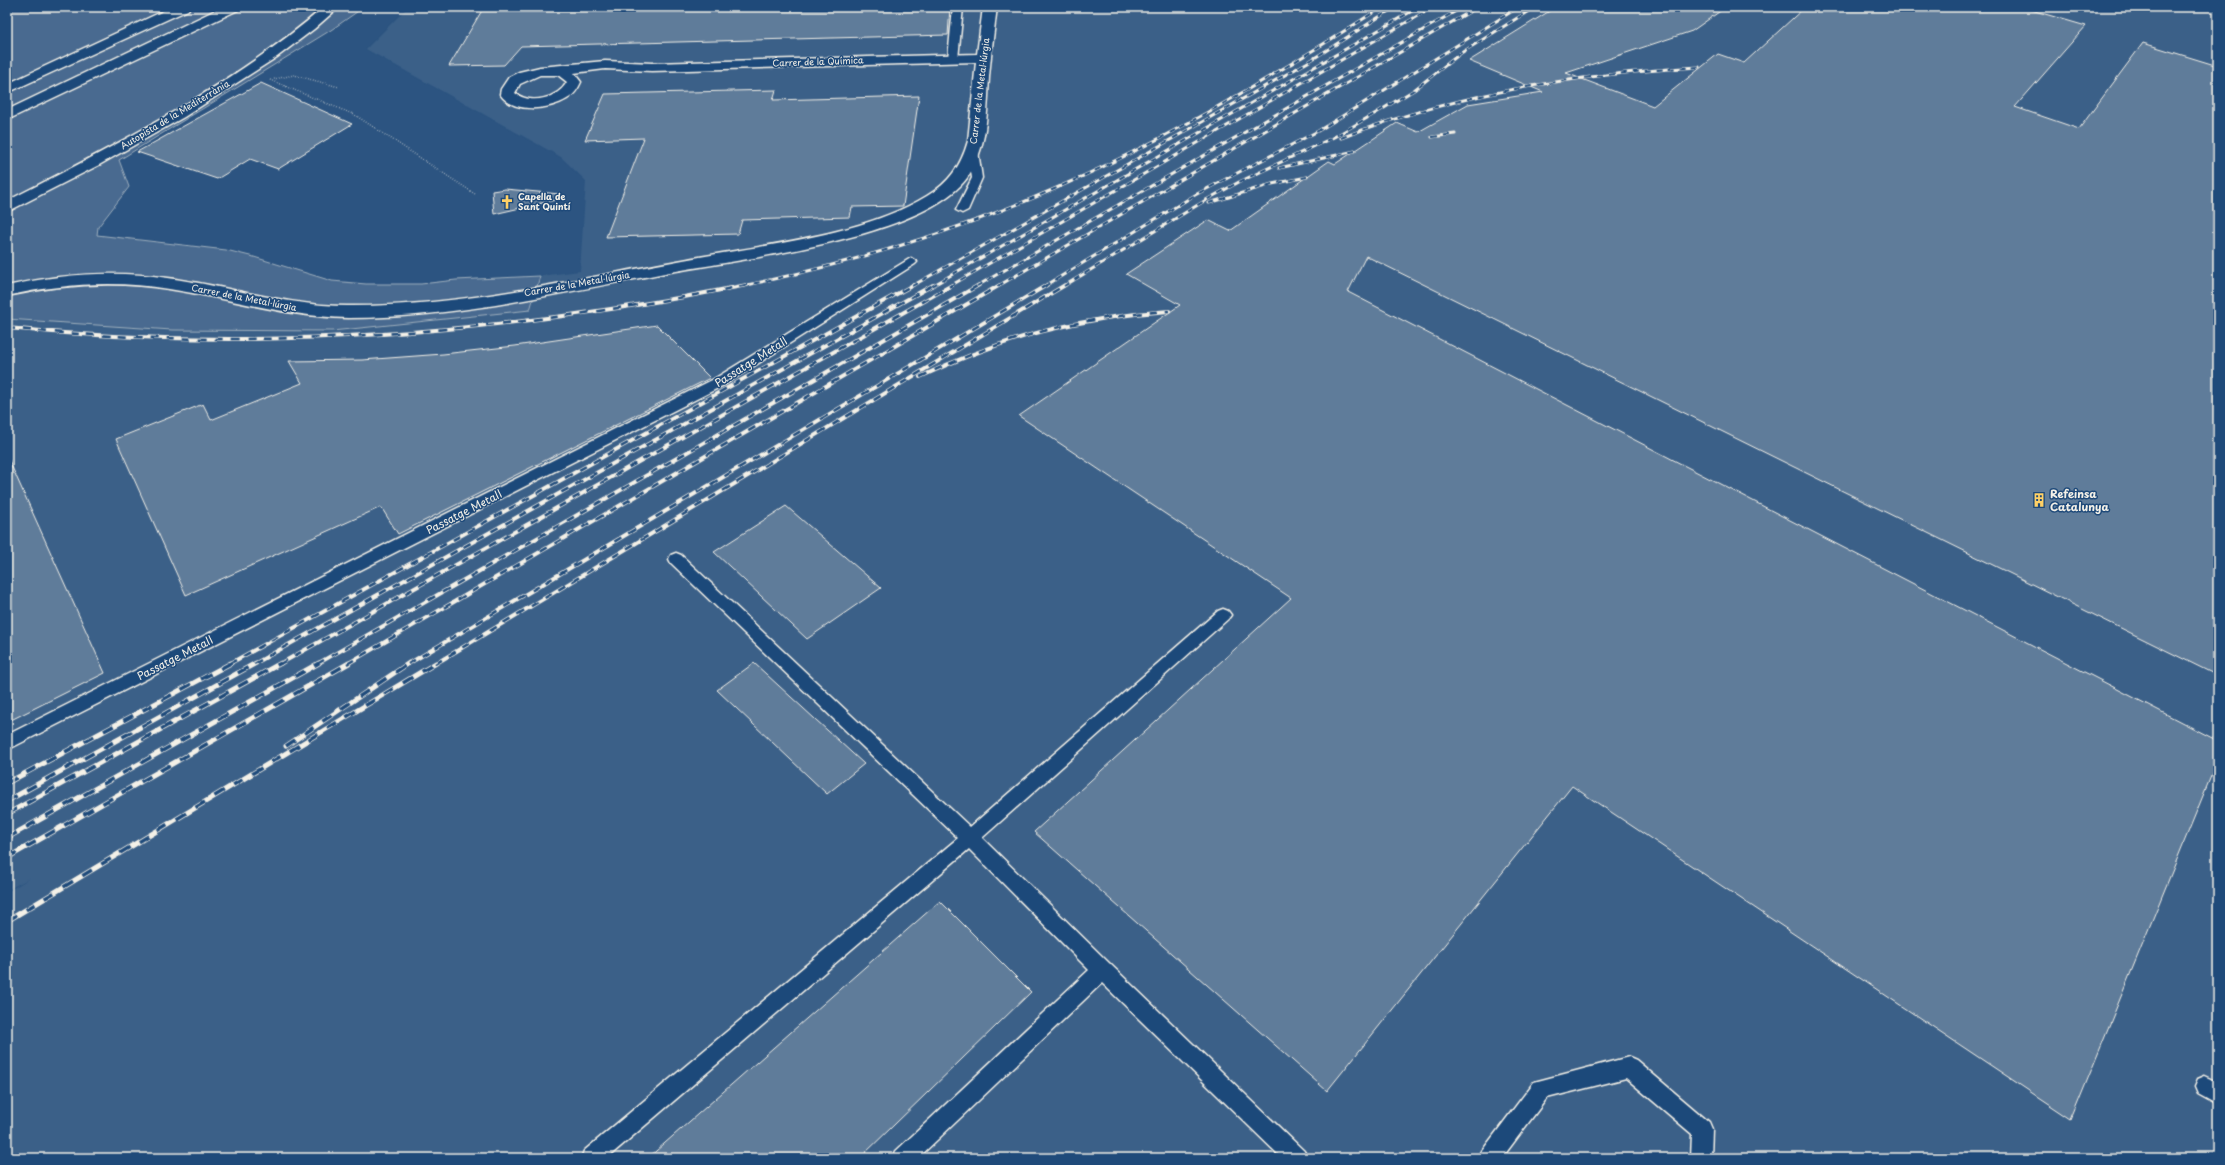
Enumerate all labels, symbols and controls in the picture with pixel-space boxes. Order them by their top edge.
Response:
street label: Carrer de la Metal·lúrgia [966,36,993,145]
street label: Carrer de la Química [772,52,864,70]
street label: Autopista de la Mediterrània [117,76,232,152]
place label: Capella de Sant Quintí [518,189,571,213]
church icon: Capella de Sant Quintí [499,194,515,210]
street label: Carrer de la Metal·lúrgia [523,267,631,299]
street label: Carrer de la Metal·lúrgia [190,280,298,314]
street label: Passatge Metall [711,332,790,391]
street label: Passatge Metall [423,485,505,538]
place label: Refeinsa Catalunya [2050,485,2110,515]
building icon: Refeinsa Catalunya [2031,492,2047,508]
street label: Passatge Metall [134,631,216,684]

